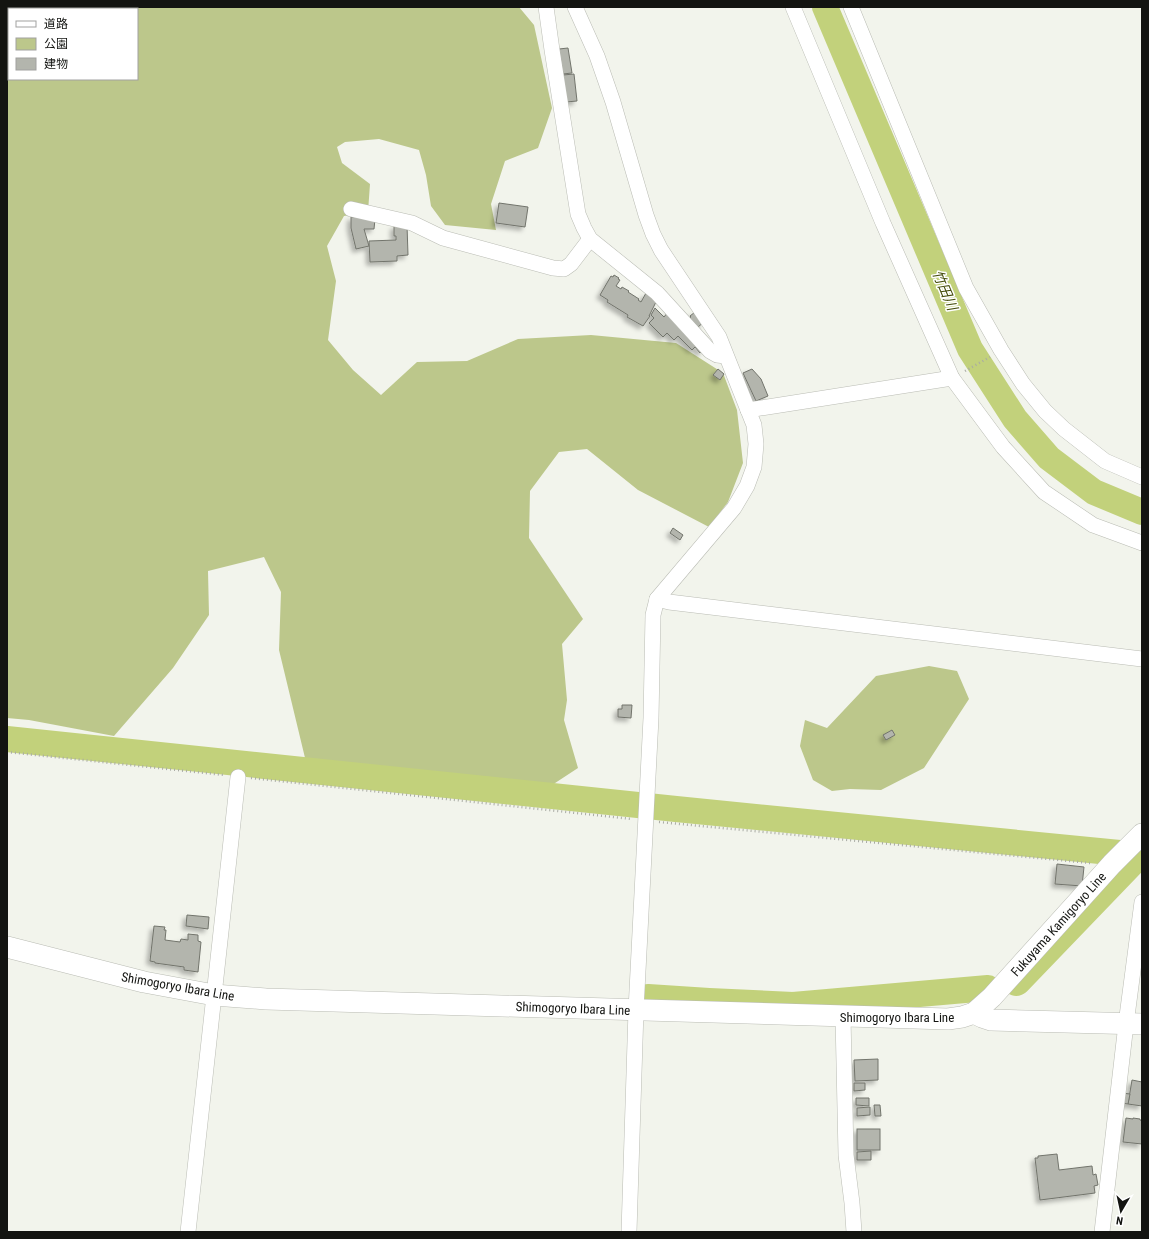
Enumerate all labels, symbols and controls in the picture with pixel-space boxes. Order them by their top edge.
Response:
legend [8,8,138,80]
text: 道路 [44,17,68,31]
text: 公園 [44,37,68,51]
text: 建物 [44,57,68,71]
water label: 竹田川 [929,268,961,314]
street label: Fukuyama Kamigoryo Line [1008,869,1109,979]
street label: Shimogoryo Ibara Line [120,969,236,1004]
street label: Shimogoryo Ibara Line [515,999,630,1018]
street label: Shimogoryo Ibara Line [840,1010,954,1025]
north arrow [1101,1191,1141,1231]
text: N [1115,1213,1124,1227]

